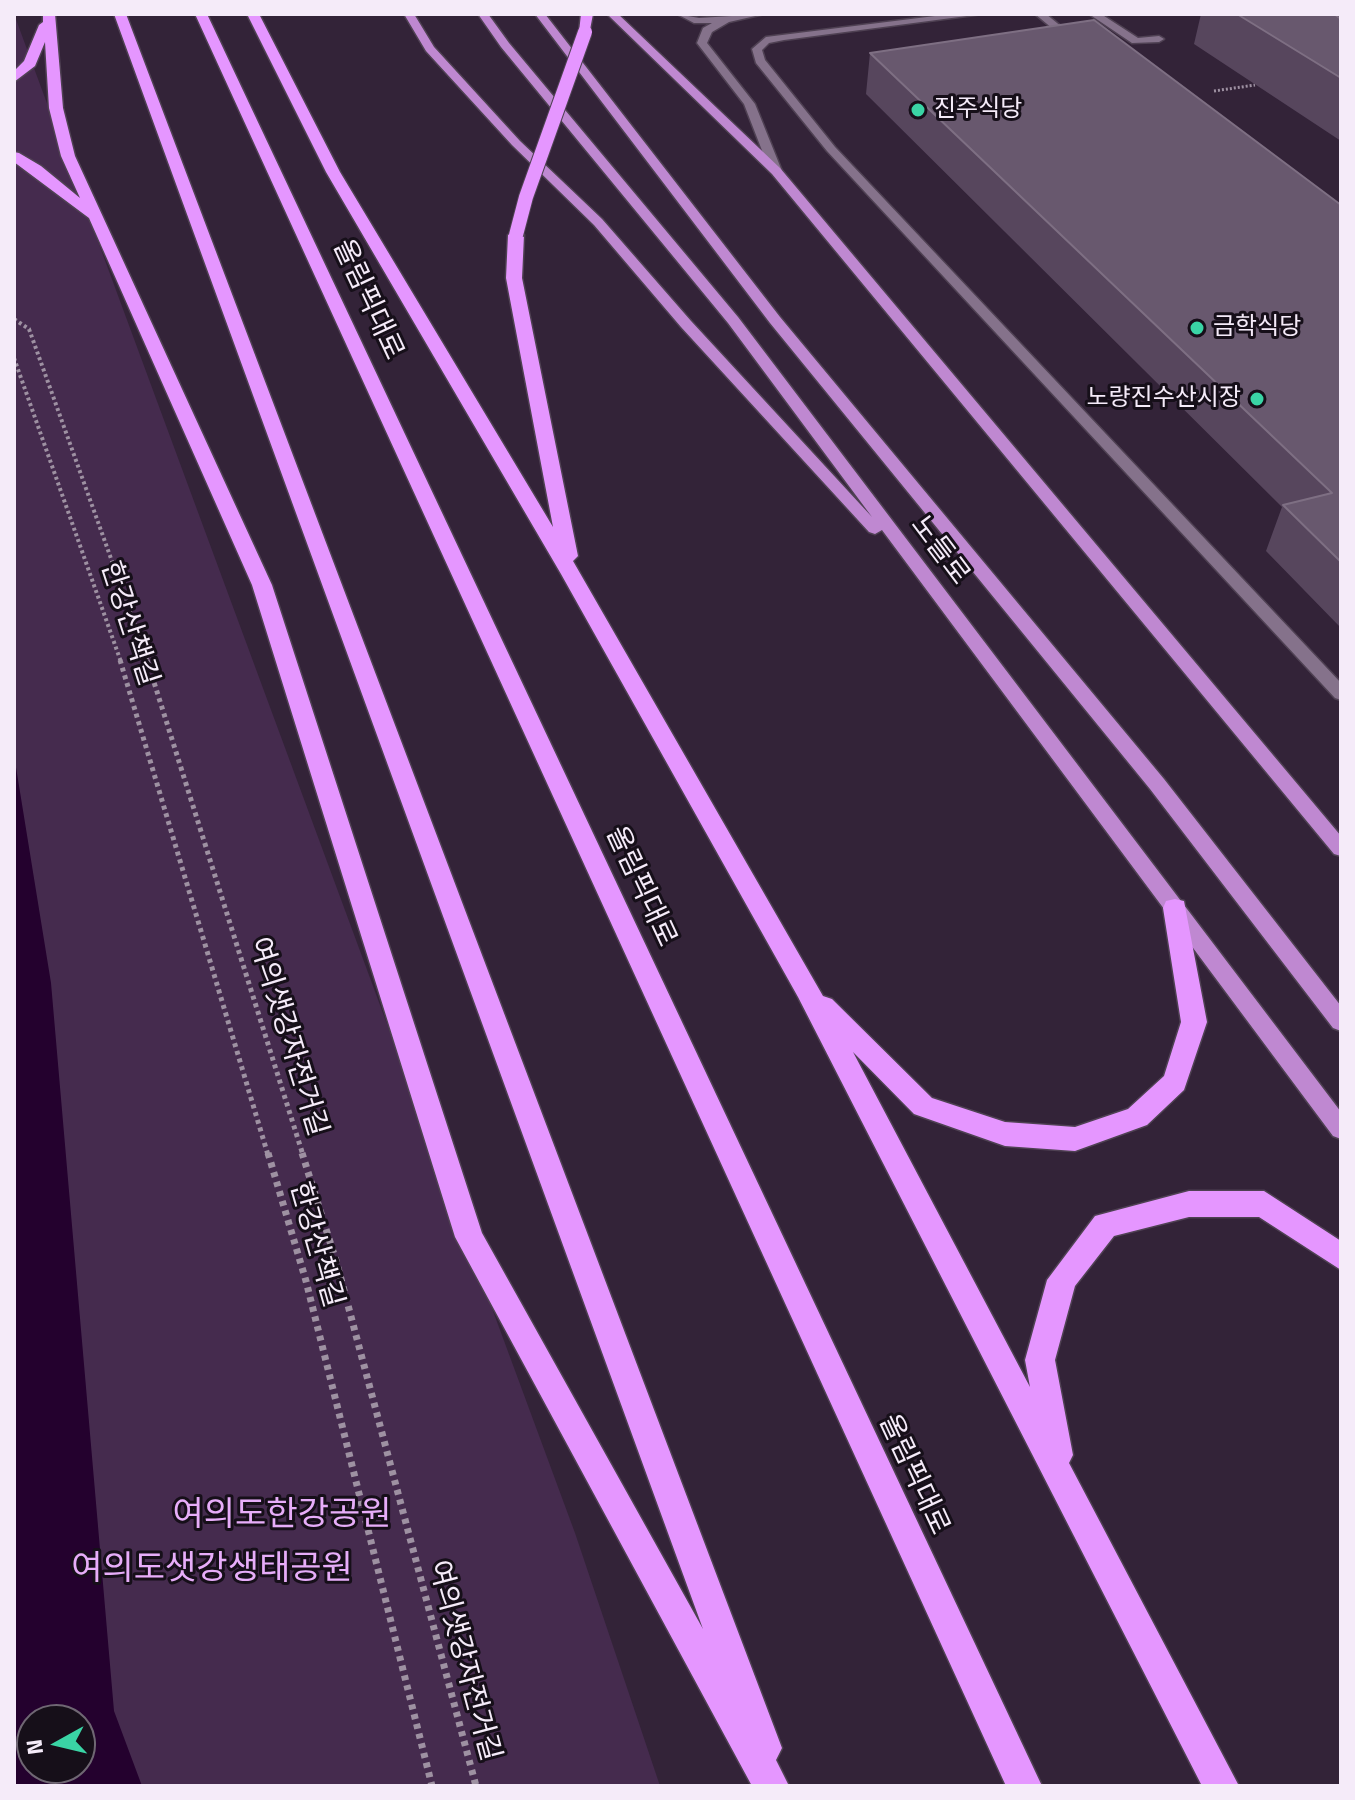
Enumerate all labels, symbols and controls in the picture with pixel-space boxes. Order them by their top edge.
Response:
place label: 진주식당 [934,96,1022,124]
marker: 진주식당 [909,101,927,119]
street label: 올림픽대로 [325,235,409,365]
place label: 금학식당 [1213,314,1301,342]
marker: 금학식당 [1188,319,1206,337]
place label: 노량진수산시장 [1086,385,1241,413]
marker: 노량진수산시장 [1248,390,1266,408]
street label: 노들로 [902,510,976,592]
street label: 한강산책길 [92,558,164,690]
street label: 올림픽대로 [598,822,682,952]
street label: 여의샛강자전거길 [241,934,333,1140]
street label: 한강산책길 [281,1178,349,1312]
street label: 올림픽대로 [871,1410,955,1540]
park label: 여의도한강공원 [173,1497,391,1537]
park label: 여의도샛강생태공원 [71,1551,353,1591]
street label: 여의샛강자전거길 [420,1557,506,1765]
north arrow [16,1704,96,1784]
text: N [16,1737,52,1757]

